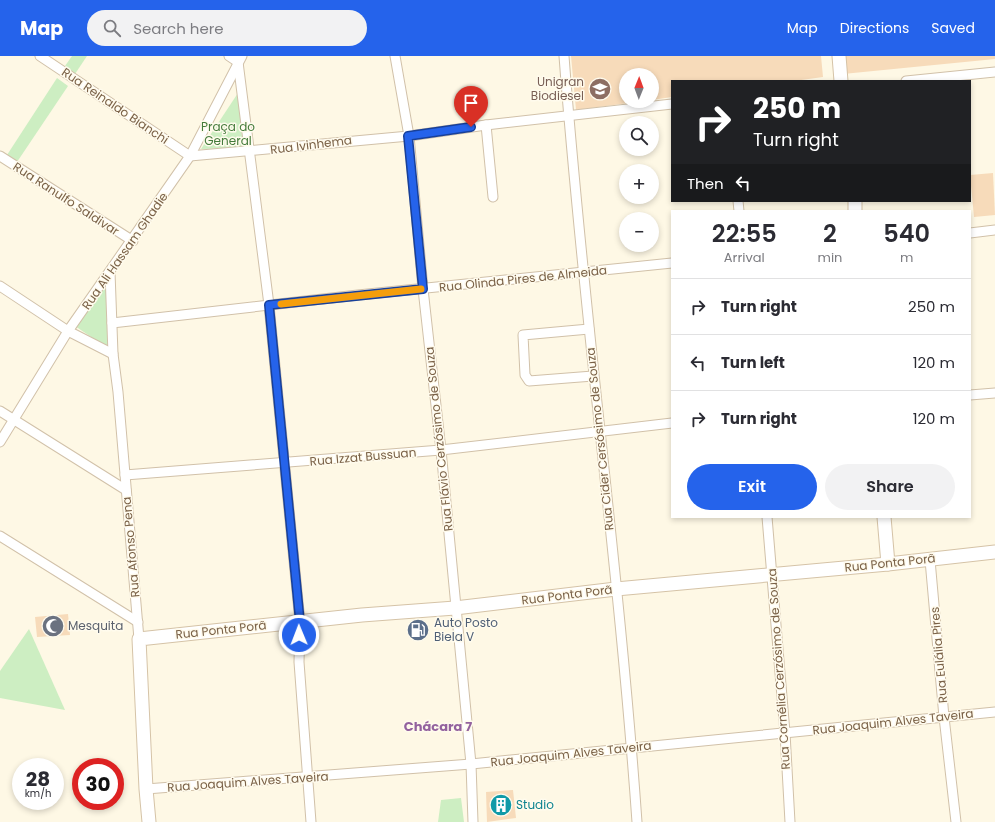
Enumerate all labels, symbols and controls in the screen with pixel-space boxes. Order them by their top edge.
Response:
search box [87,10,367,46]
text: Map [20,15,63,42]
icon: search [101,17,123,39]
text: Search here [133,18,224,39]
text: Map [787,18,818,38]
text: Directions [840,18,909,38]
text: Saved [931,18,975,38]
street label: Rua Reinaldo Bianchi [58,63,172,148]
north arrow [619,68,659,108]
map controls [619,68,659,252]
place label: Unigran Biodiesel [531,73,584,104]
school or university icon: Unigran Biodiesel [587,76,613,102]
pin [454,86,488,127]
text: 250 m [753,89,841,128]
icon: arrive [460,92,482,114]
icon: right [687,96,739,148]
button: search [619,116,659,156]
park label: Praça do General [201,118,255,149]
text: Turn right [753,127,839,152]
street label: Rua Ivinhema [269,131,353,158]
street label: Rua Ranulfo Saldivar [10,158,123,240]
button: + [619,164,659,204]
icon: left [732,172,754,194]
text: Then [687,173,724,194]
street label: Rua Ali Hassam Ghadie [78,189,172,313]
button: − [619,212,659,252]
text: 22:55 [712,217,777,250]
text: 2 [823,217,837,250]
text: 540 [883,217,930,250]
text: Arrival [724,248,765,267]
text: min [818,248,842,267]
text: m [900,248,913,267]
street label: Rua Olinda Pires de Almeida [438,261,608,296]
icon: right [687,296,709,318]
text: Turn right [721,296,797,317]
text: 250 m [908,296,955,317]
street label: Rua Flávio Cerzósimo de Souza [420,346,457,532]
street label: Rua Cider Cersósimo de Souza [581,347,618,531]
icon: left [687,352,709,374]
text: Turn left [721,352,785,373]
text: 120 m [913,352,955,373]
icon: right [687,408,709,430]
text: Turn right [721,408,797,429]
text: 120 m [913,408,955,429]
street label: Rua Izzat Bussuan [309,443,417,470]
button: Exit [687,464,817,510]
button: Share [825,464,955,510]
street label: Rua Afonso Pena [118,496,143,598]
street label: Rua Ponta Porã [844,549,936,576]
street label: Rua Cornélia Cerzósimo de Souza [763,568,794,770]
street label: Rua Ponta Porã [520,580,613,609]
street label: Rua Eulália Pires [926,606,951,704]
mosque icon: Mesquita [40,613,66,639]
position arrow [278,614,320,656]
place label: Auto Posto Biela V [434,614,498,645]
street label: Rua Ponta Porã [175,616,267,643]
place label: Mesquita [68,617,123,634]
fuel station icon: Auto Posto Biela V [405,617,431,643]
street label: Rua Joaquim Alves Taveira [812,705,974,738]
district label: Chácara 7 [404,717,472,736]
street label: Rua Joaquim Alves Taveira [490,737,652,770]
speed limit sign: 30 [72,758,124,810]
text: 28 [26,765,50,793]
street label: Rua Joaquim Alves Taveira [167,767,329,796]
text: km/h [25,786,51,801]
building icon: Studio [488,792,514,818]
place label: Studio [516,796,554,813]

